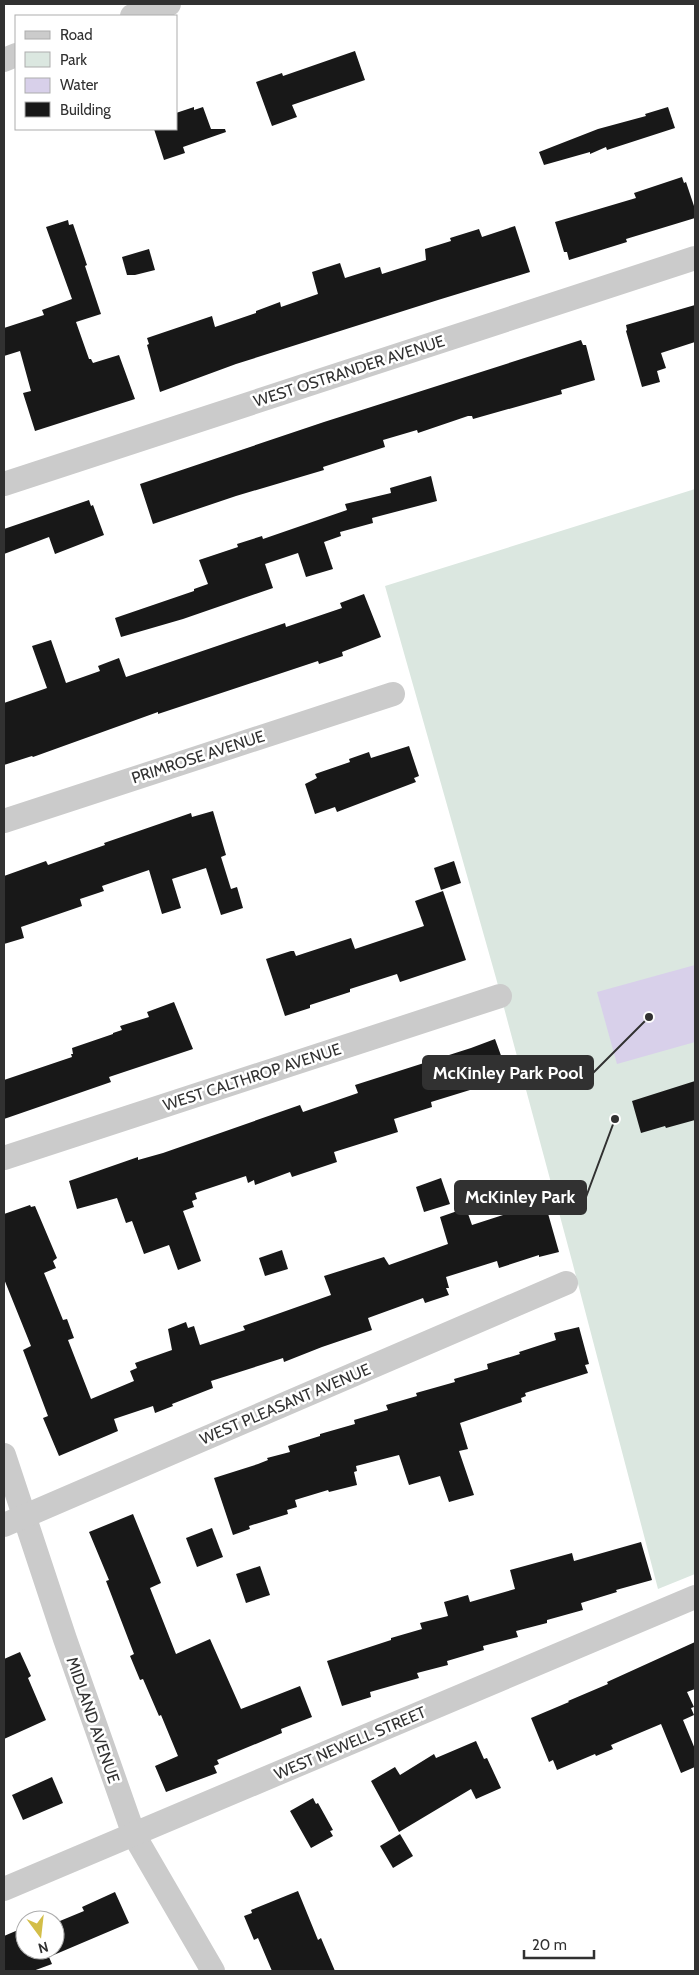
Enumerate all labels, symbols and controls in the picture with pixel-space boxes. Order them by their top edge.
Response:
legend [15,15,178,130]
text: Road [60,26,93,44]
text: Park [60,51,87,69]
text: Water [60,76,98,94]
text: Building [60,101,111,119]
street label: WEST OSTRANDER AVENUE [251,331,447,411]
street label: PRIMROSE AVENUE [129,726,267,787]
street label: WEST CALTHROP AVENUE [161,1039,344,1115]
callout: McKinley Park Pool [423,1056,593,1089]
text: McKinley Park Pool [433,1062,583,1084]
callout: McKinley Park [455,1181,586,1214]
text: McKinley Park [465,1186,576,1208]
street label: WEST PLEASANT AVENUE [197,1359,373,1449]
street label: MIDLAND AVENUE [62,1654,124,1786]
street label: WEST NEWELL STREET [271,1702,429,1784]
north arrow [15,1910,65,1960]
scale bar [524,1928,594,1960]
text: 20 m [532,1936,567,1954]
text: N [36,1938,50,1958]

